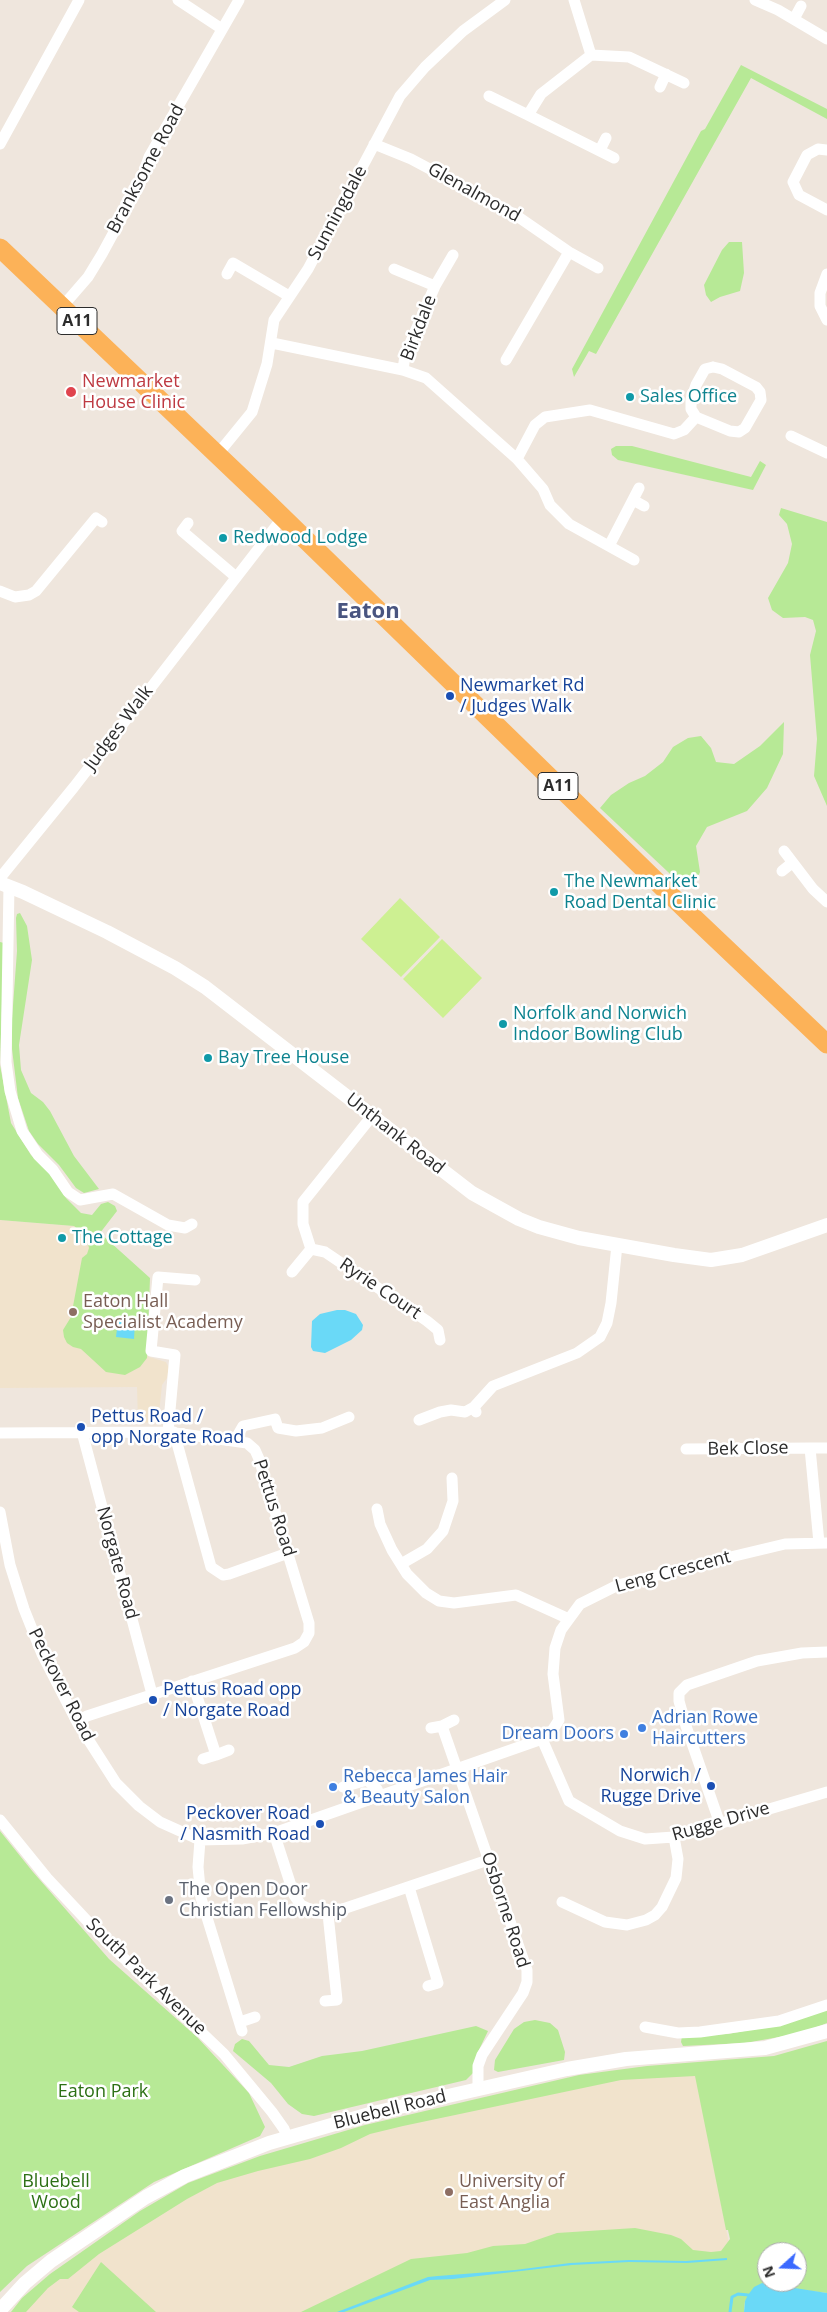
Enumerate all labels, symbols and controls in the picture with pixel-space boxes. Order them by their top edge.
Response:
street label: Branksome Road [103,101,189,237]
street label: Glenalmond [424,159,524,227]
street label: Sunningdale [304,162,372,264]
street label: Birkdale [397,292,441,364]
road number: A11 [57,308,97,334]
place label: Newmarket House Clinic [82,371,185,414]
marker: Newmarket House Clinic [64,385,78,399]
place label: Sales Office [640,386,737,408]
marker: Sales Office [624,391,636,403]
place label: Redwood Lodge [233,527,368,549]
marker: Redwood Lodge [217,532,229,544]
district label: Eaton [336,599,400,625]
place label: Newmarket Rd / Judges Walk [460,675,584,718]
street label: Judges Walk [80,681,158,775]
marker: Newmarket Rd / Judges Walk [444,690,456,702]
road number: A11 [538,772,578,799]
place label: The Newmarket Road Dental Clinic [564,871,716,914]
marker: The Newmarket Road Dental Clinic [548,886,560,898]
place label: Norfolk and Norwich Indoor Bowling Club [513,1003,687,1046]
marker: Norfolk and Norwich Indoor Bowling Club [497,1018,509,1030]
place label: Bay Tree House [218,1047,349,1069]
marker: Bay Tree House [202,1052,214,1064]
street label: Unthank Road [341,1089,449,1179]
place label: The Cottage [72,1227,173,1249]
marker: The Cottage [56,1232,68,1244]
street label: Ryrie Court [335,1254,425,1324]
place label: Eaton Hall Specialist Academy [83,1291,243,1334]
marker: Eaton Hall Specialist Academy [67,1306,79,1318]
place label: Pettus Road / opp Norgate Road [91,1406,244,1448]
marker: Pettus Road / opp Norgate Road [75,1421,87,1433]
street label: Bek Close [707,1437,789,1461]
street label: Pettus Road [248,1457,300,1559]
street label: Norgate Road [92,1504,142,1622]
street label: Leng Crescent [613,1546,733,1598]
street label: Peckover Road [23,1625,99,1745]
place label: Pettus Road opp / Norgate Road [163,1679,302,1722]
marker: Pettus Road opp / Norgate Road [147,1694,159,1706]
place label: Adrian Rowe Haircutters [652,1707,758,1750]
marker: Adrian Rowe Haircutters [636,1722,648,1734]
place label: Dream Doors [501,1723,614,1745]
marker: Dream Doors [618,1728,630,1740]
place label: Norwich / Rugge Drive [600,1765,701,1808]
place label: Rebecca James Hair & Beauty Salon [343,1766,507,1808]
marker: Norwich / Rugge Drive [705,1780,717,1792]
marker: Rebecca James Hair & Beauty Salon [327,1781,339,1793]
street label: Rugge Drive [670,1798,772,1846]
place label: Peckover Road / Nasmith Road [180,1803,310,1846]
marker: Peckover Road / Nasmith Road [314,1818,326,1830]
street label: Osborne Road [476,1849,534,1971]
place label: The Open Door Christian Fellowship [179,1879,347,1922]
marker: The Open Door Christian Fellowship [163,1894,175,1906]
street label: South Park Avenue [81,1914,211,2040]
park label: Eaton Park [58,2081,148,2103]
street label: Bluebell Road [332,2086,448,2134]
park label: Bluebell Wood [22,2171,90,2214]
place label: University of East Anglia [459,2171,564,2214]
marker: University of East Anglia [443,2186,455,2198]
north arrow [757,2242,807,2292]
text: N [758,2263,779,2281]

